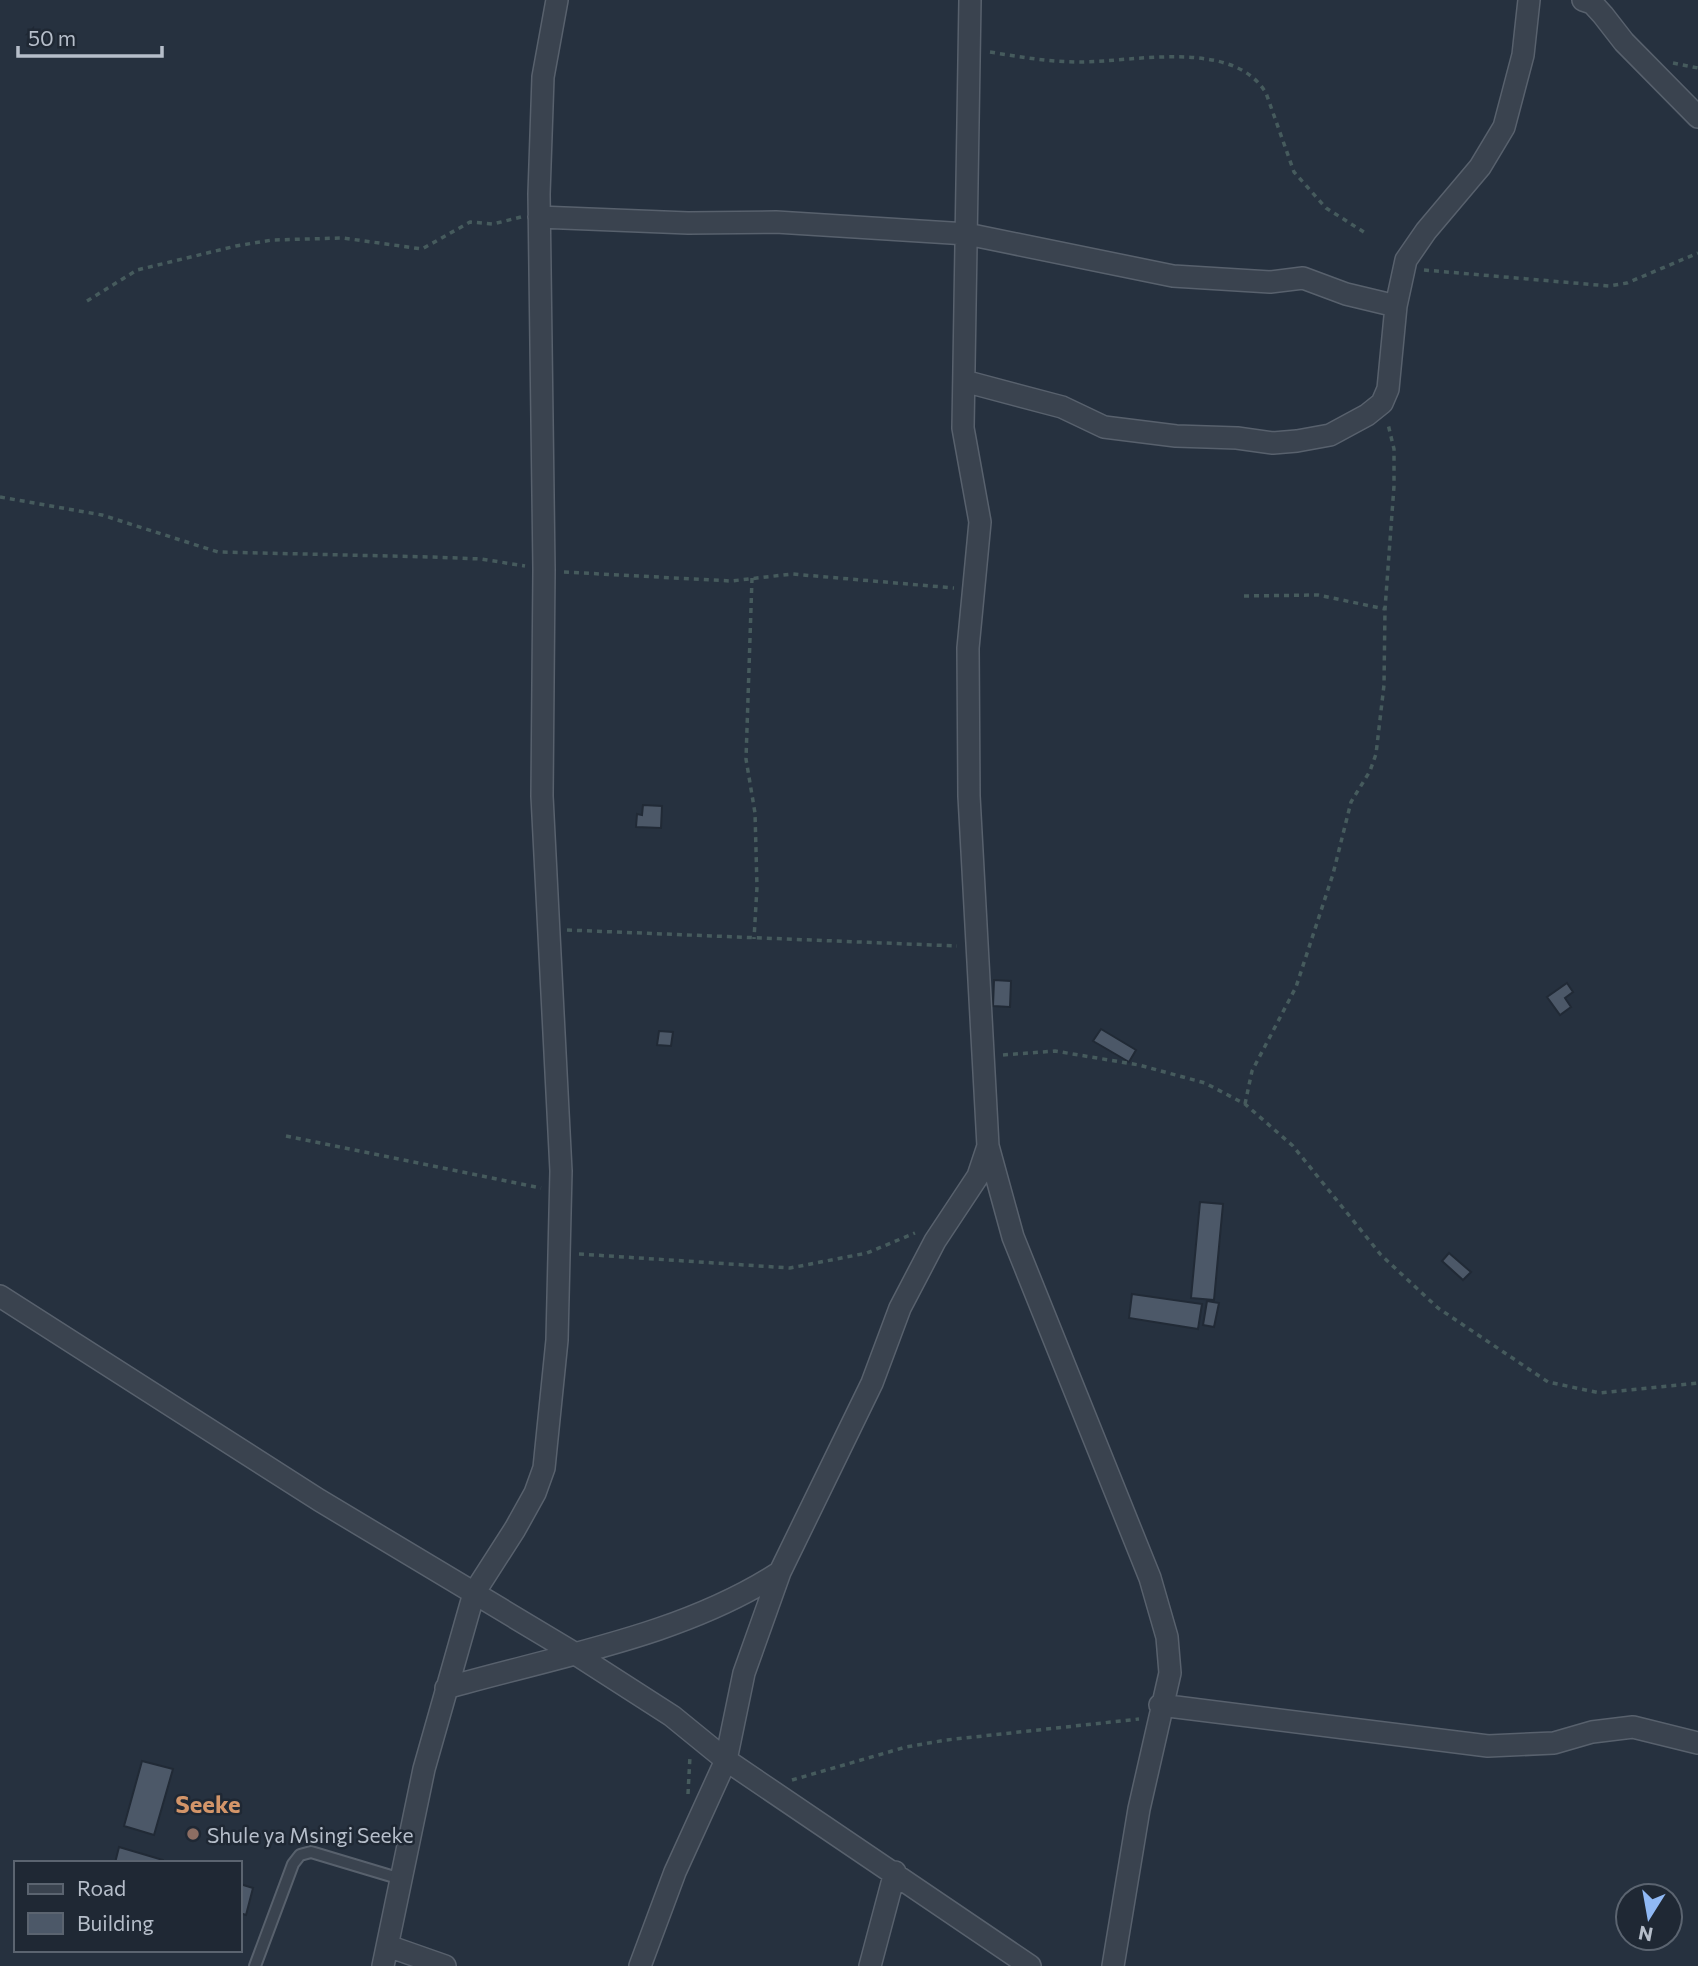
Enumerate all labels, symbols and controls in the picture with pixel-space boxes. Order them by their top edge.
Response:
scale bar [18,14,161,58]
text: 50 m [28,25,76,50]
district label: Seeke [175,1789,241,1818]
place label: Shule ya Msingi Seeke [207,1822,414,1847]
marker: Shule ya Msingi Seeke [185,1826,201,1842]
legend [14,1861,242,1952]
text: Road [77,1875,126,1900]
north arrow [1614,1882,1684,1952]
text: Building [77,1910,154,1935]
text: N [1636,1922,1655,1947]

